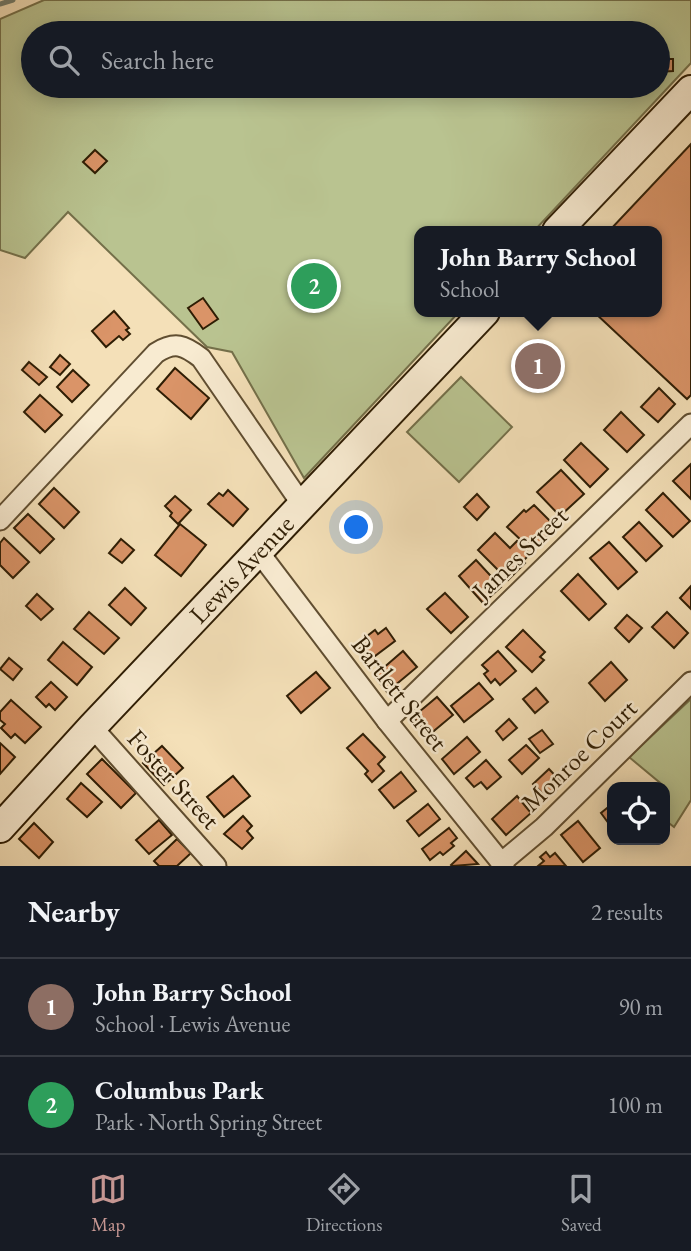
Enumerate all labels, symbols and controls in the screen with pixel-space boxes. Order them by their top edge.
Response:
search box [21,21,670,98]
icon: search [45,41,83,79]
text: Search here [101,43,214,77]
popup [414,226,662,317]
text: John Barry School [440,240,636,274]
pin: 2 [291,260,337,312]
text: School [440,274,500,304]
pin: 1 [515,340,561,392]
street label: James Street [463,499,575,608]
street label: Lewis Avenue [182,507,301,631]
your location [339,510,373,544]
street label: Bartlett Street [344,628,456,758]
street label: Monroe Court [514,691,644,819]
street label: Foster Street [120,722,228,836]
map controls [607,782,670,845]
button: locate [607,782,670,845]
text: Nearby [28,892,120,931]
text: 2 results [591,897,663,927]
text: John Barry School [95,975,292,1009]
text: 1 [45,992,57,1022]
text: 90 m [618,992,663,1022]
text: School · Lewis Avenue [95,1009,290,1039]
text: Columbus Park [95,1073,264,1107]
text: 2 [45,1090,57,1120]
text: 100 m [607,1090,663,1120]
text: Park · North Spring Street [95,1107,322,1137]
tab: Map [89,1170,127,1237]
tab: Directions [306,1170,382,1237]
tab: Saved [561,1170,602,1237]

